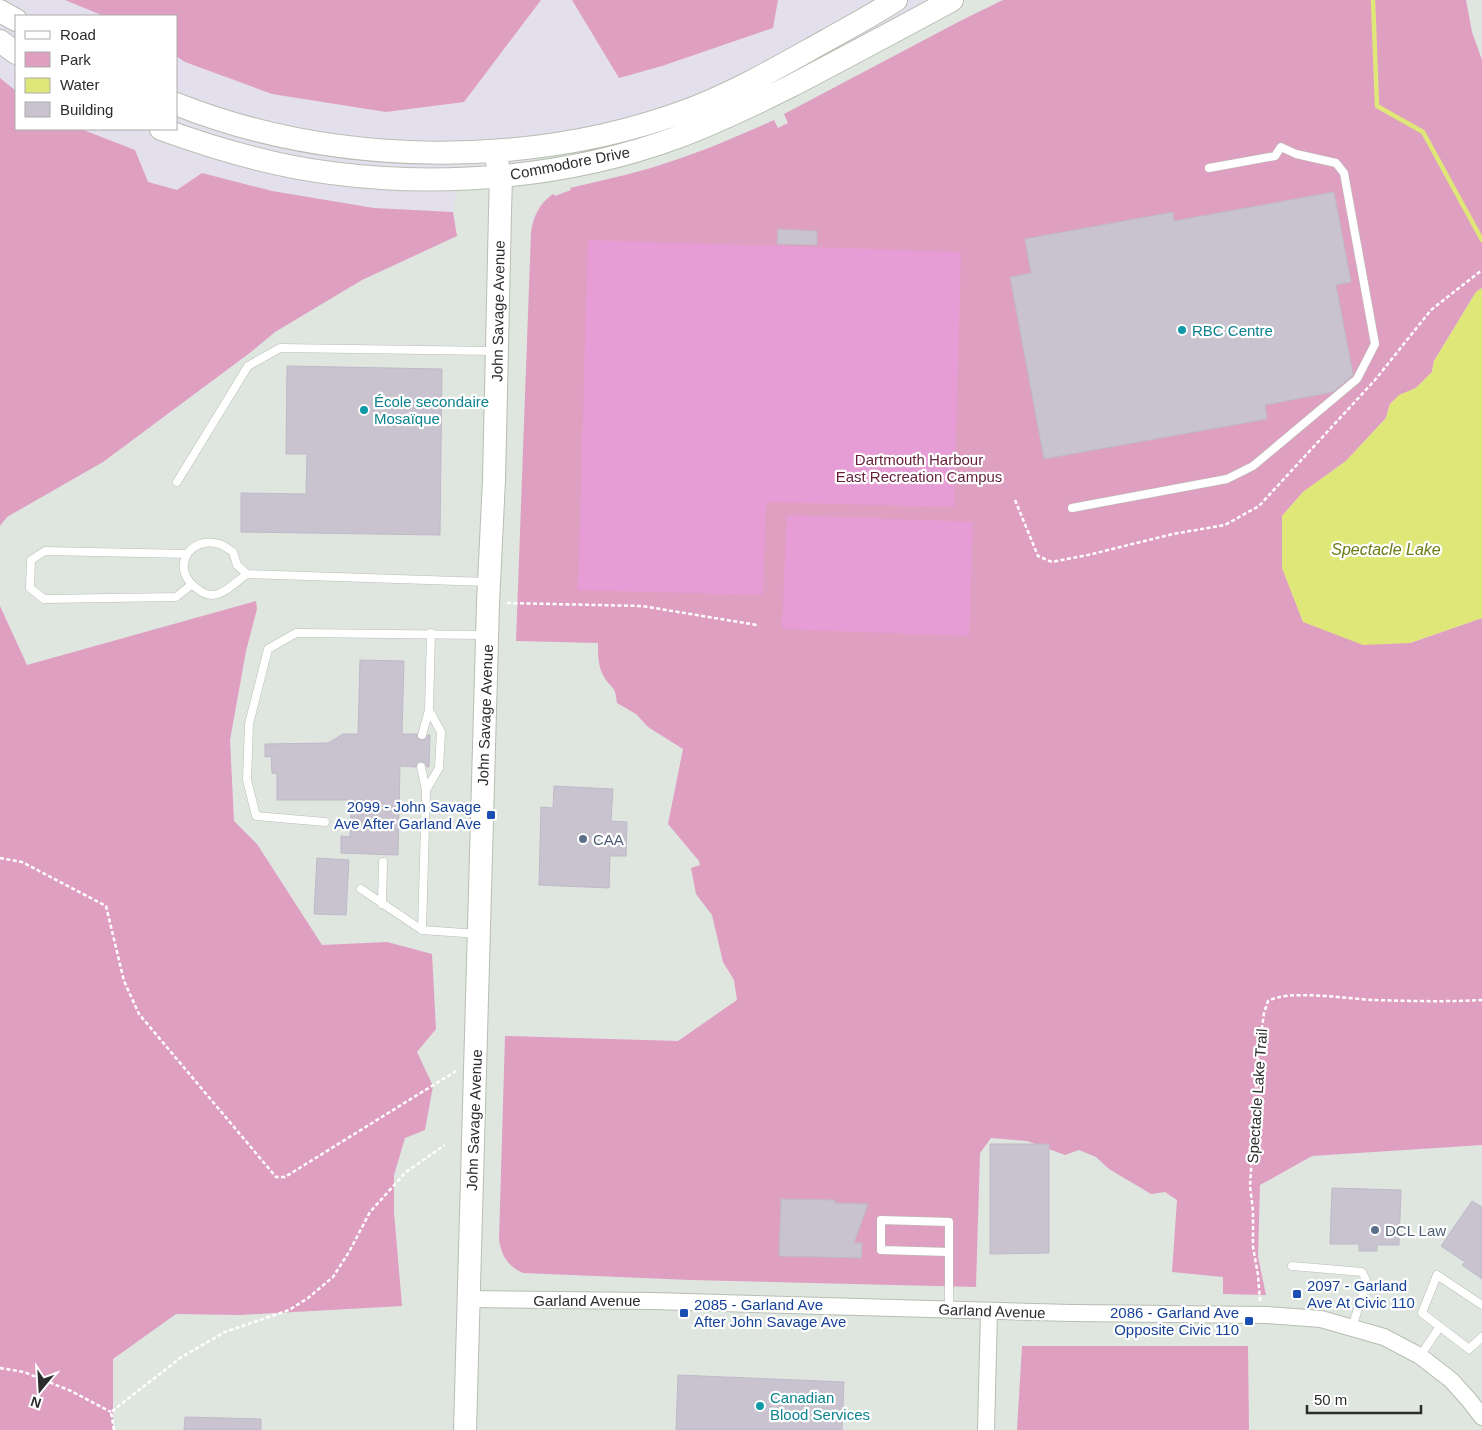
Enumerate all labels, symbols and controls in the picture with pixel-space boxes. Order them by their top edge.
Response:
legend [15,15,178,130]
text: Road [60,26,96,43]
text: Park [60,51,91,68]
text: Water [60,76,99,93]
text: Building [60,101,113,118]
street label: Commodore Drive [509,143,631,183]
street label: John Savage Avenue [488,240,508,382]
place label: RBC Centre [1192,322,1273,339]
marker: RBC Centre [1176,324,1188,336]
place label: École secondaire Mosaïque [374,393,489,427]
marker: École secondaire Mosaïque [358,404,370,416]
park label: Dartmouth Harbour East Recreation Campus [836,451,1002,485]
water label: Spectacle Lake [1331,541,1441,558]
street label: John Savage Avenue [474,644,496,786]
place label: 2099 - John Savage Ave After Garland Ave [334,798,481,832]
marker: 2099 - John Savage Ave After Garland Ave [485,809,497,821]
place label: CAA [593,831,624,848]
marker: CAA [577,833,589,845]
street label: Spectacle Lake Trail [1244,1028,1270,1164]
street label: John Savage Avenue [463,1049,485,1191]
place label: DCL Law [1385,1222,1446,1239]
marker: DCL Law [1369,1224,1381,1236]
place label: 2097 - Garland Ave At Civic 110 [1307,1277,1415,1311]
marker: 2097 - Garland Ave At Civic 110 [1291,1288,1303,1300]
street label: Garland Avenue [533,1292,641,1309]
place label: 2085 - Garland Ave After John Savage Ave [694,1296,846,1330]
street label: Garland Avenue [938,1301,1046,1321]
place label: 2086 - Garland Ave Opposite Civic 110 [1110,1304,1239,1338]
marker: 2085 - Garland Ave After John Savage Ave [678,1307,690,1319]
marker: 2086 - Garland Ave Opposite Civic 110 [1243,1315,1255,1327]
north arrow [15,1365,65,1415]
scale bar [1307,1382,1421,1414]
place label: Canadian Blood Services [770,1389,870,1423]
text: 50 m [1314,1391,1347,1408]
text: N [29,1393,43,1412]
marker: Canadian Blood Services [754,1400,766,1412]

